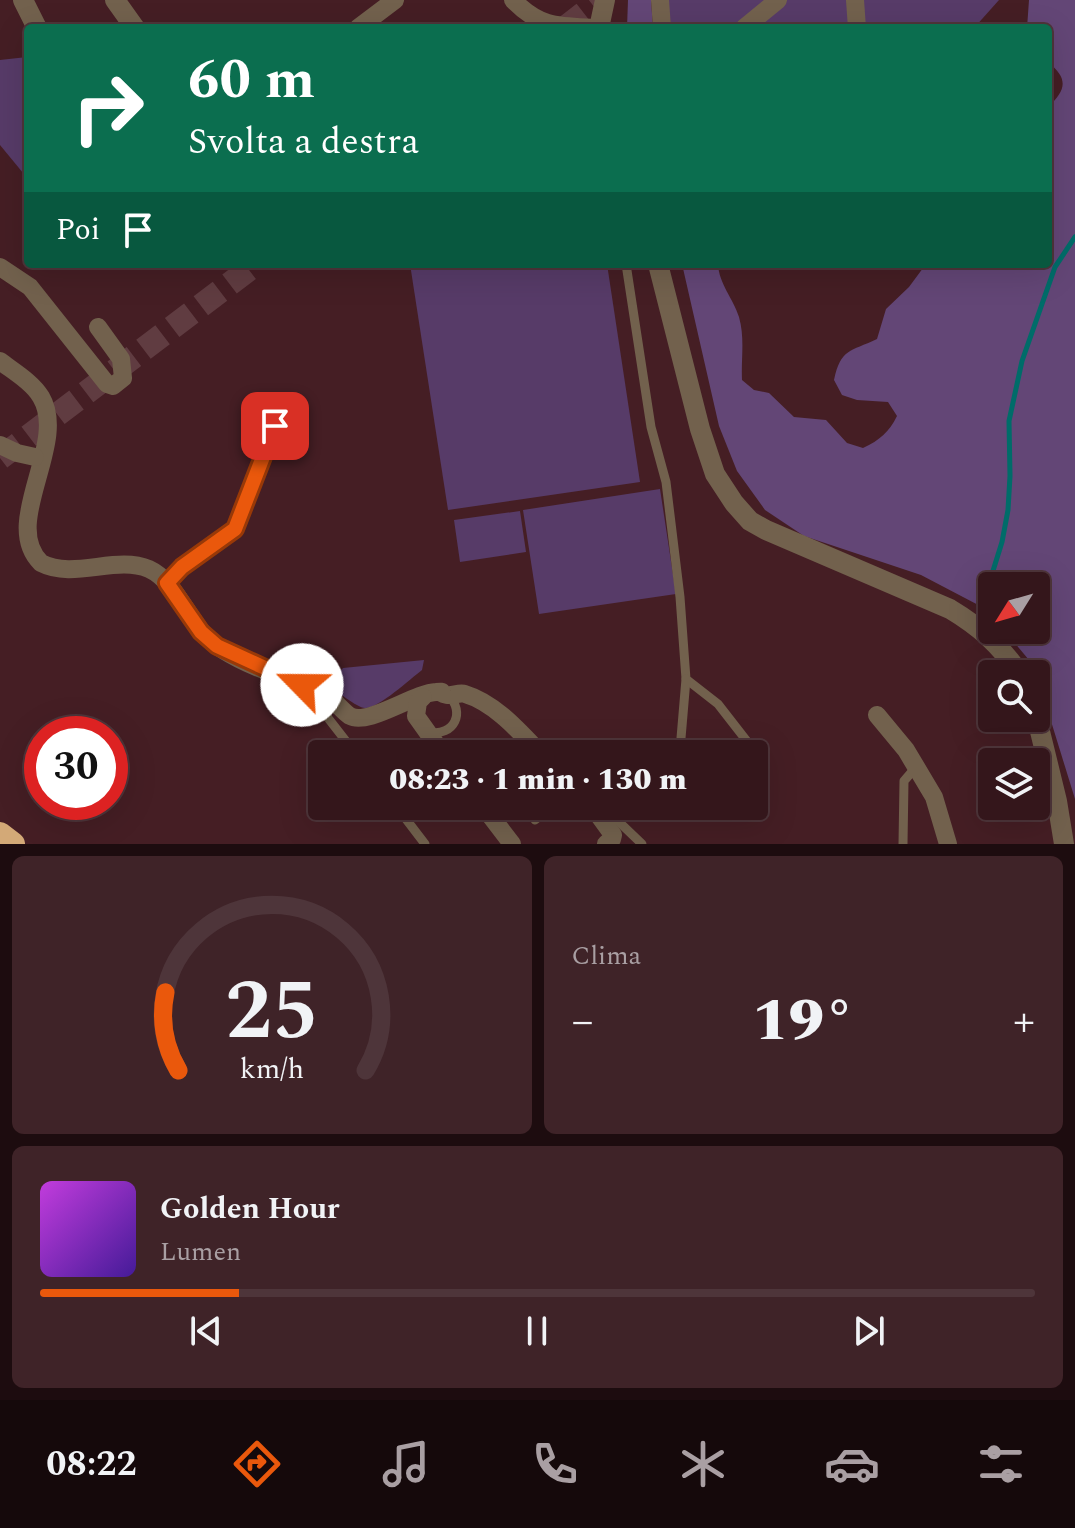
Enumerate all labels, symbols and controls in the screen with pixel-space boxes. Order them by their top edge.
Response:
text: 60 m [188,38,315,123]
icon: right [56,56,160,160]
text: Svolta a destra [188,115,419,170]
text: Poi [56,207,100,253]
icon: arrive [116,208,160,252]
pin [241,392,309,460]
icon: arrive [253,404,297,448]
north arrow [978,572,1050,644]
map controls [978,572,1050,820]
position arrow [260,643,344,727]
button: search [978,660,1050,732]
speed limit sign: 30 [24,716,128,820]
button: layers [978,748,1050,820]
text: 08:23 · 1 min · 130 m [389,757,687,803]
text: Clima [572,936,641,976]
text: 25 [225,949,318,1076]
text: 19° [752,975,854,1067]
text: − [572,988,594,1055]
text: + [1013,988,1035,1055]
text: km/h [240,1048,304,1091]
text: Golden Hour [160,1186,340,1232]
text: Lumen [160,1232,241,1272]
icon: previous [184,1309,228,1353]
icon: pause [515,1309,559,1353]
icon: next [847,1309,891,1353]
icon: directions [229,1436,285,1492]
icon: music [378,1436,434,1492]
icon: phone [527,1436,583,1492]
icon: climate [675,1436,731,1492]
icon: car [824,1436,880,1492]
icon: filters [973,1436,1029,1492]
text: 08:22 [46,1437,137,1492]

